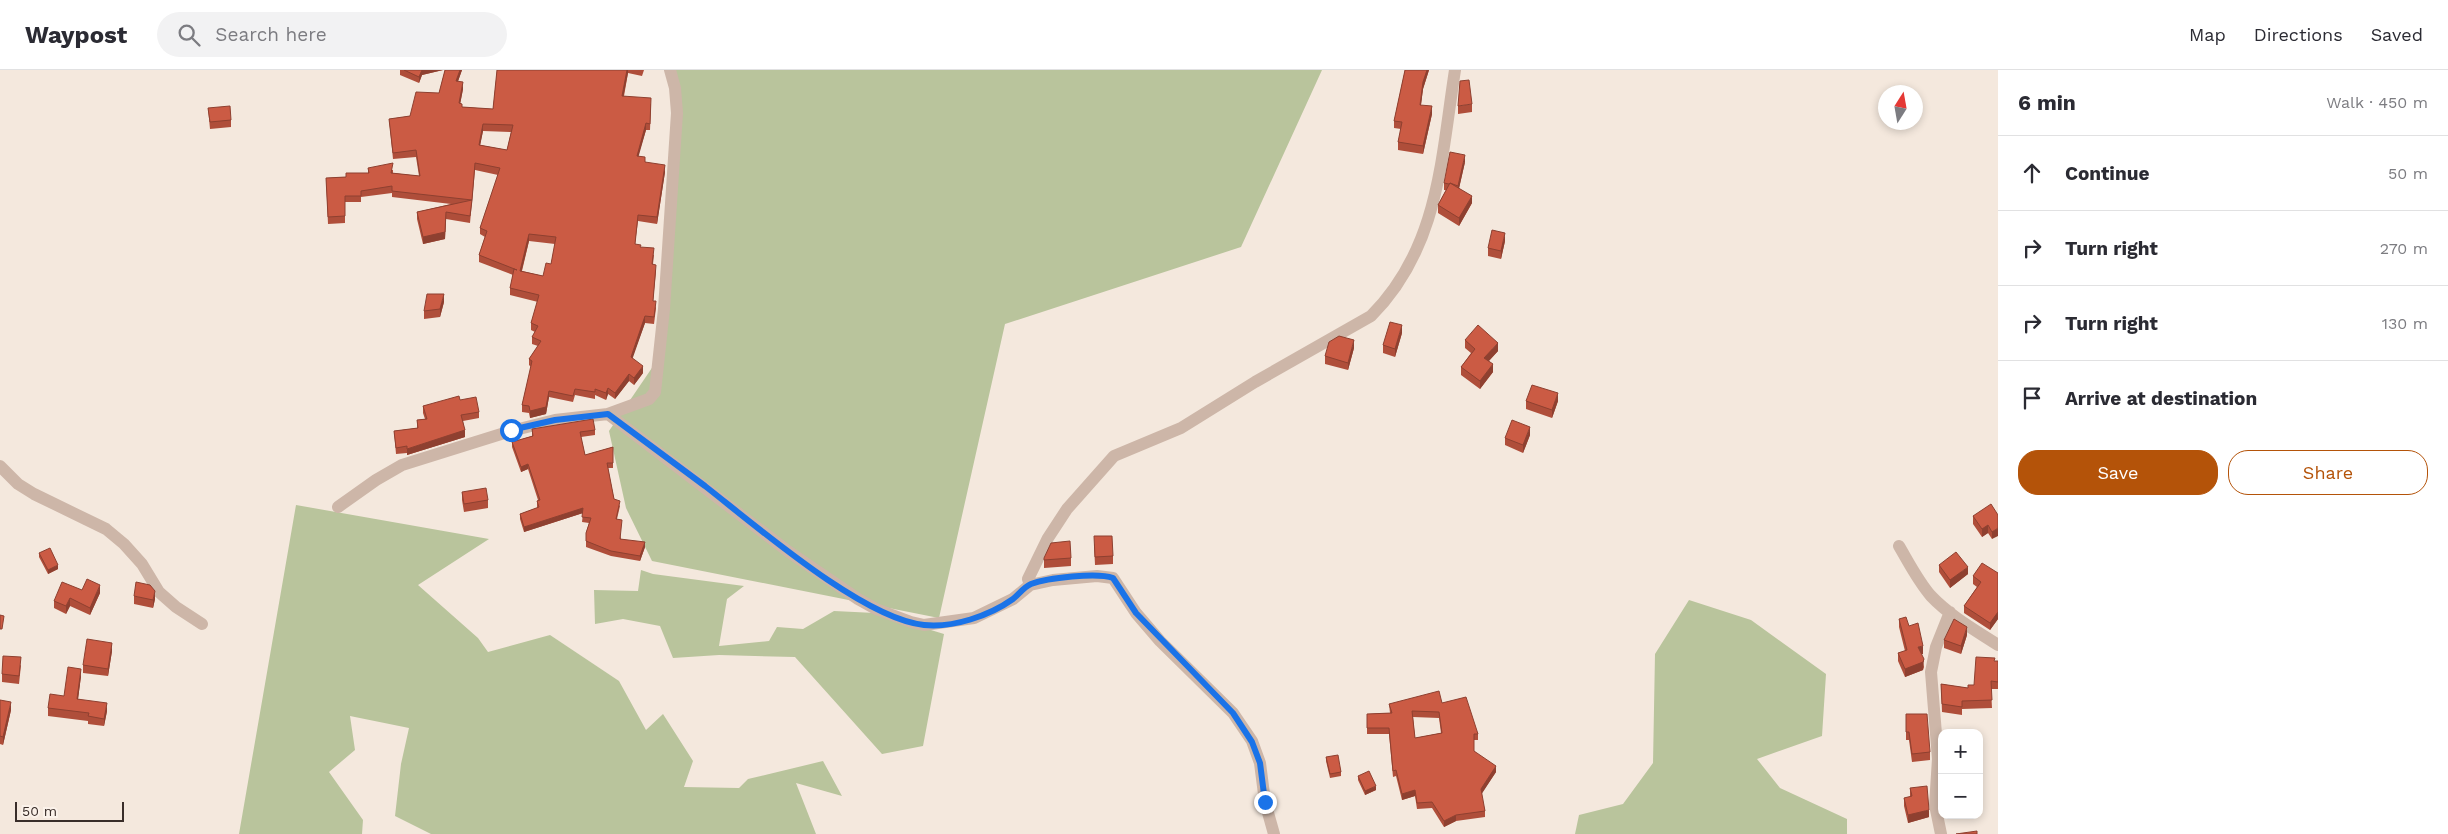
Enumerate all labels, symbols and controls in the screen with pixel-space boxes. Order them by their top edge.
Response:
search box [157,12,507,57]
text: Waypost [25,21,127,49]
icon: search [175,21,203,49]
text: Search here [215,23,327,46]
text: Map [2189,24,2226,45]
text: Directions [2254,24,2343,45]
text: Saved [2371,24,2423,45]
north arrow [1878,85,1923,130]
text: 6 min [2018,90,2076,115]
text: Walk · 450 m [2326,93,2428,112]
icon: ahead [2018,159,2046,187]
text: Continue [2065,162,2149,185]
text: 50 m [2388,164,2428,183]
icon: right [2018,234,2046,262]
text: Turn right [2065,237,2158,260]
text: 270 m [2380,239,2428,258]
icon: right [2018,309,2046,337]
text: Turn right [2065,312,2158,335]
text: 130 m [2382,314,2428,333]
icon: arrive [2018,384,2046,412]
text: Arrive at destination [2065,387,2257,410]
route start [500,419,523,442]
button: Save [2018,450,2218,495]
button: Share [2228,450,2428,495]
map controls [1938,729,1983,819]
button: + [1938,729,1983,774]
button: − [1938,774,1983,819]
route end [1254,791,1277,814]
scale bar [15,799,124,822]
text: 50 m [22,803,57,819]

